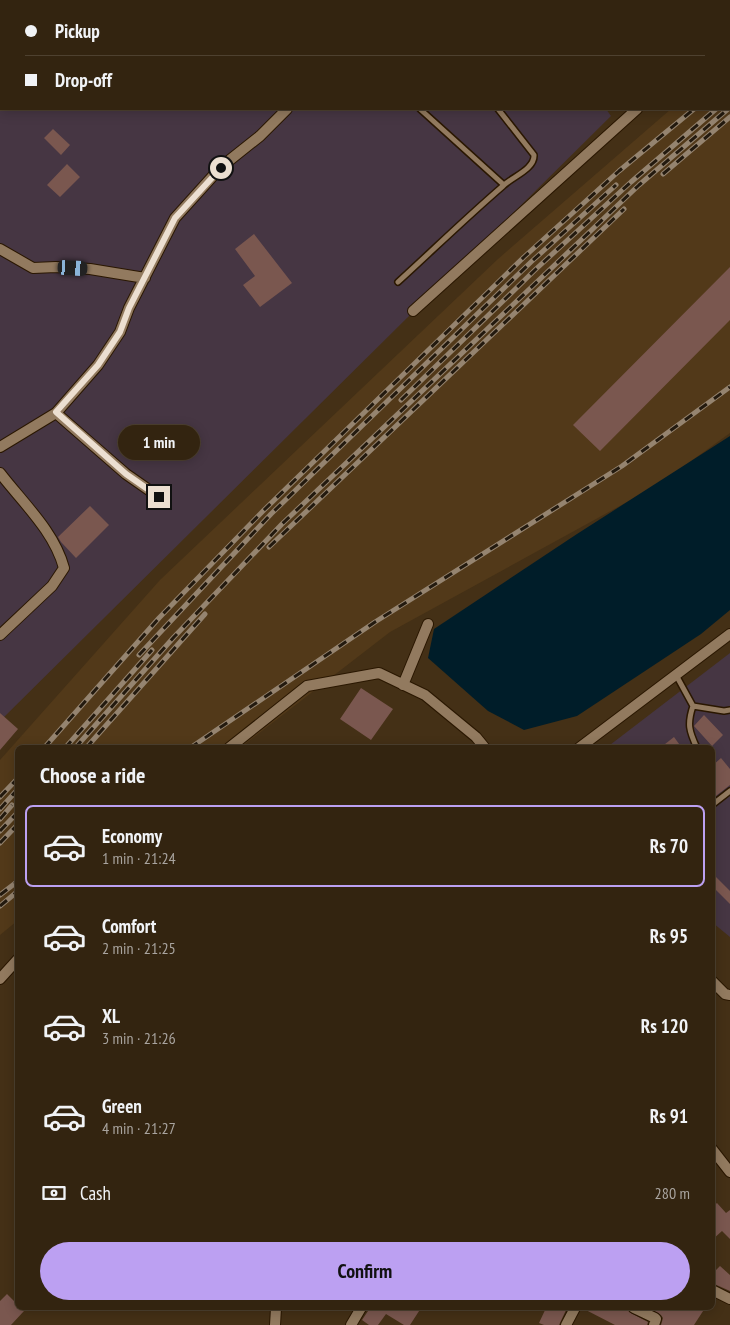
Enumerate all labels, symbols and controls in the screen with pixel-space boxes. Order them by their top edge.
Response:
text: Pickup [55,19,100,43]
text: Drop-off [55,68,112,92]
route start [210,157,232,179]
car [57,260,88,276]
callout: 1 min [118,424,200,460]
text: 1 min [143,432,175,452]
route end [148,486,170,508]
text: Choose a ride [40,761,145,789]
icon: car [42,824,87,869]
text: Economy [102,824,162,848]
text: Rs 70 [650,834,688,858]
text: 1 min · 21:24 [102,848,176,868]
icon: car [42,914,87,959]
text: Comfort [102,914,156,938]
text: Rs 95 [650,924,688,948]
text: 2 min · 21:25 [102,938,176,958]
icon: car [42,1004,87,1049]
text: XL [102,1004,120,1028]
text: Rs 120 [641,1014,688,1038]
text: 3 min · 21:26 [102,1028,176,1048]
icon: car [42,1094,87,1139]
text: Green [102,1094,142,1118]
text: Rs 91 [650,1104,688,1128]
text: 4 min · 21:27 [102,1118,176,1138]
icon: cash [40,1179,68,1207]
text: Cash [80,1181,111,1205]
text: 280 m [655,1183,690,1203]
button: Confirm [40,1242,690,1300]

